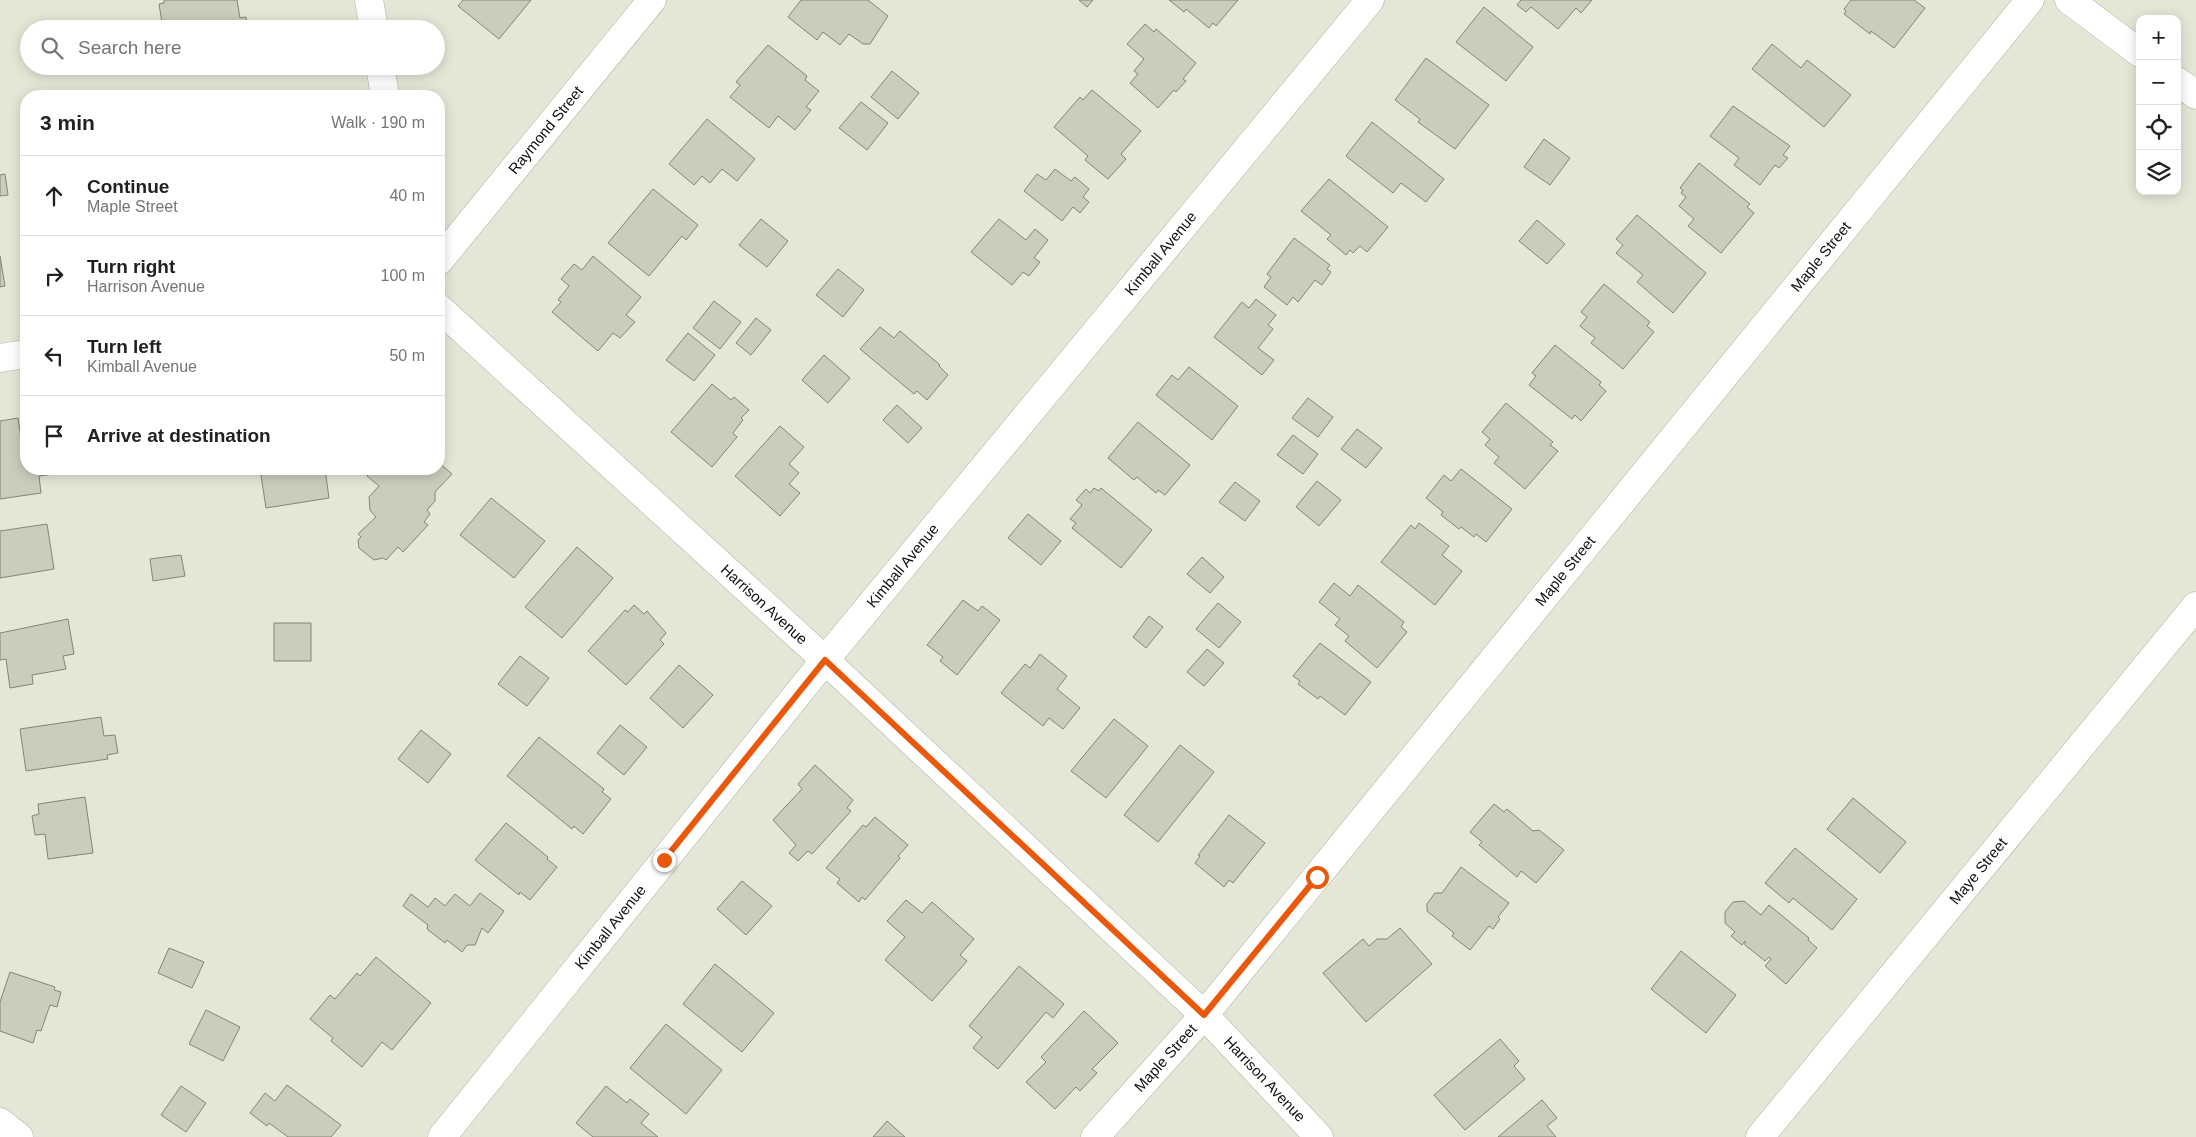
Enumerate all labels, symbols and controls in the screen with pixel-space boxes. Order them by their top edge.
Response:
map controls [2136,15,2181,195]
button: + [2136,15,2181,60]
search box [20,20,445,75]
icon: search [38,34,66,62]
text: Search here [78,37,182,58]
button: − [2136,60,2181,105]
street label: Raymond Street [505,82,587,177]
button: locate [2136,105,2181,150]
text: 3 min [40,111,95,134]
text: Walk · 190 m [331,114,425,131]
button: layers [2136,150,2181,195]
text: Continue [87,176,169,197]
icon: ahead [40,182,68,210]
text: 40 m [389,187,425,204]
text: Maple Street [87,198,178,215]
street label: Kimball Avenue [1121,208,1200,298]
street label: Maple Street [1787,218,1855,295]
text: Turn right [87,256,175,277]
icon: right [40,262,68,290]
text: 100 m [381,267,425,284]
text: Harrison Avenue [87,278,205,295]
text: Turn left [87,336,162,357]
icon: left [40,342,68,370]
text: 50 m [389,347,425,364]
text: Kimball Avenue [87,358,197,375]
icon: arrive [40,422,68,450]
text: Arrive at destination [87,425,271,446]
street label: Kimball Avenue [863,520,942,611]
street label: Maple Street [1531,532,1599,609]
street label: Harrison Avenue [718,561,811,648]
street label: Maye Street [1946,834,2011,907]
route end [653,849,676,872]
route start [1306,866,1329,889]
street label: Kimball Avenue [571,881,649,972]
street label: Maple Street [1131,1020,1200,1095]
street label: Harrison Avenue [1221,1033,1309,1125]

